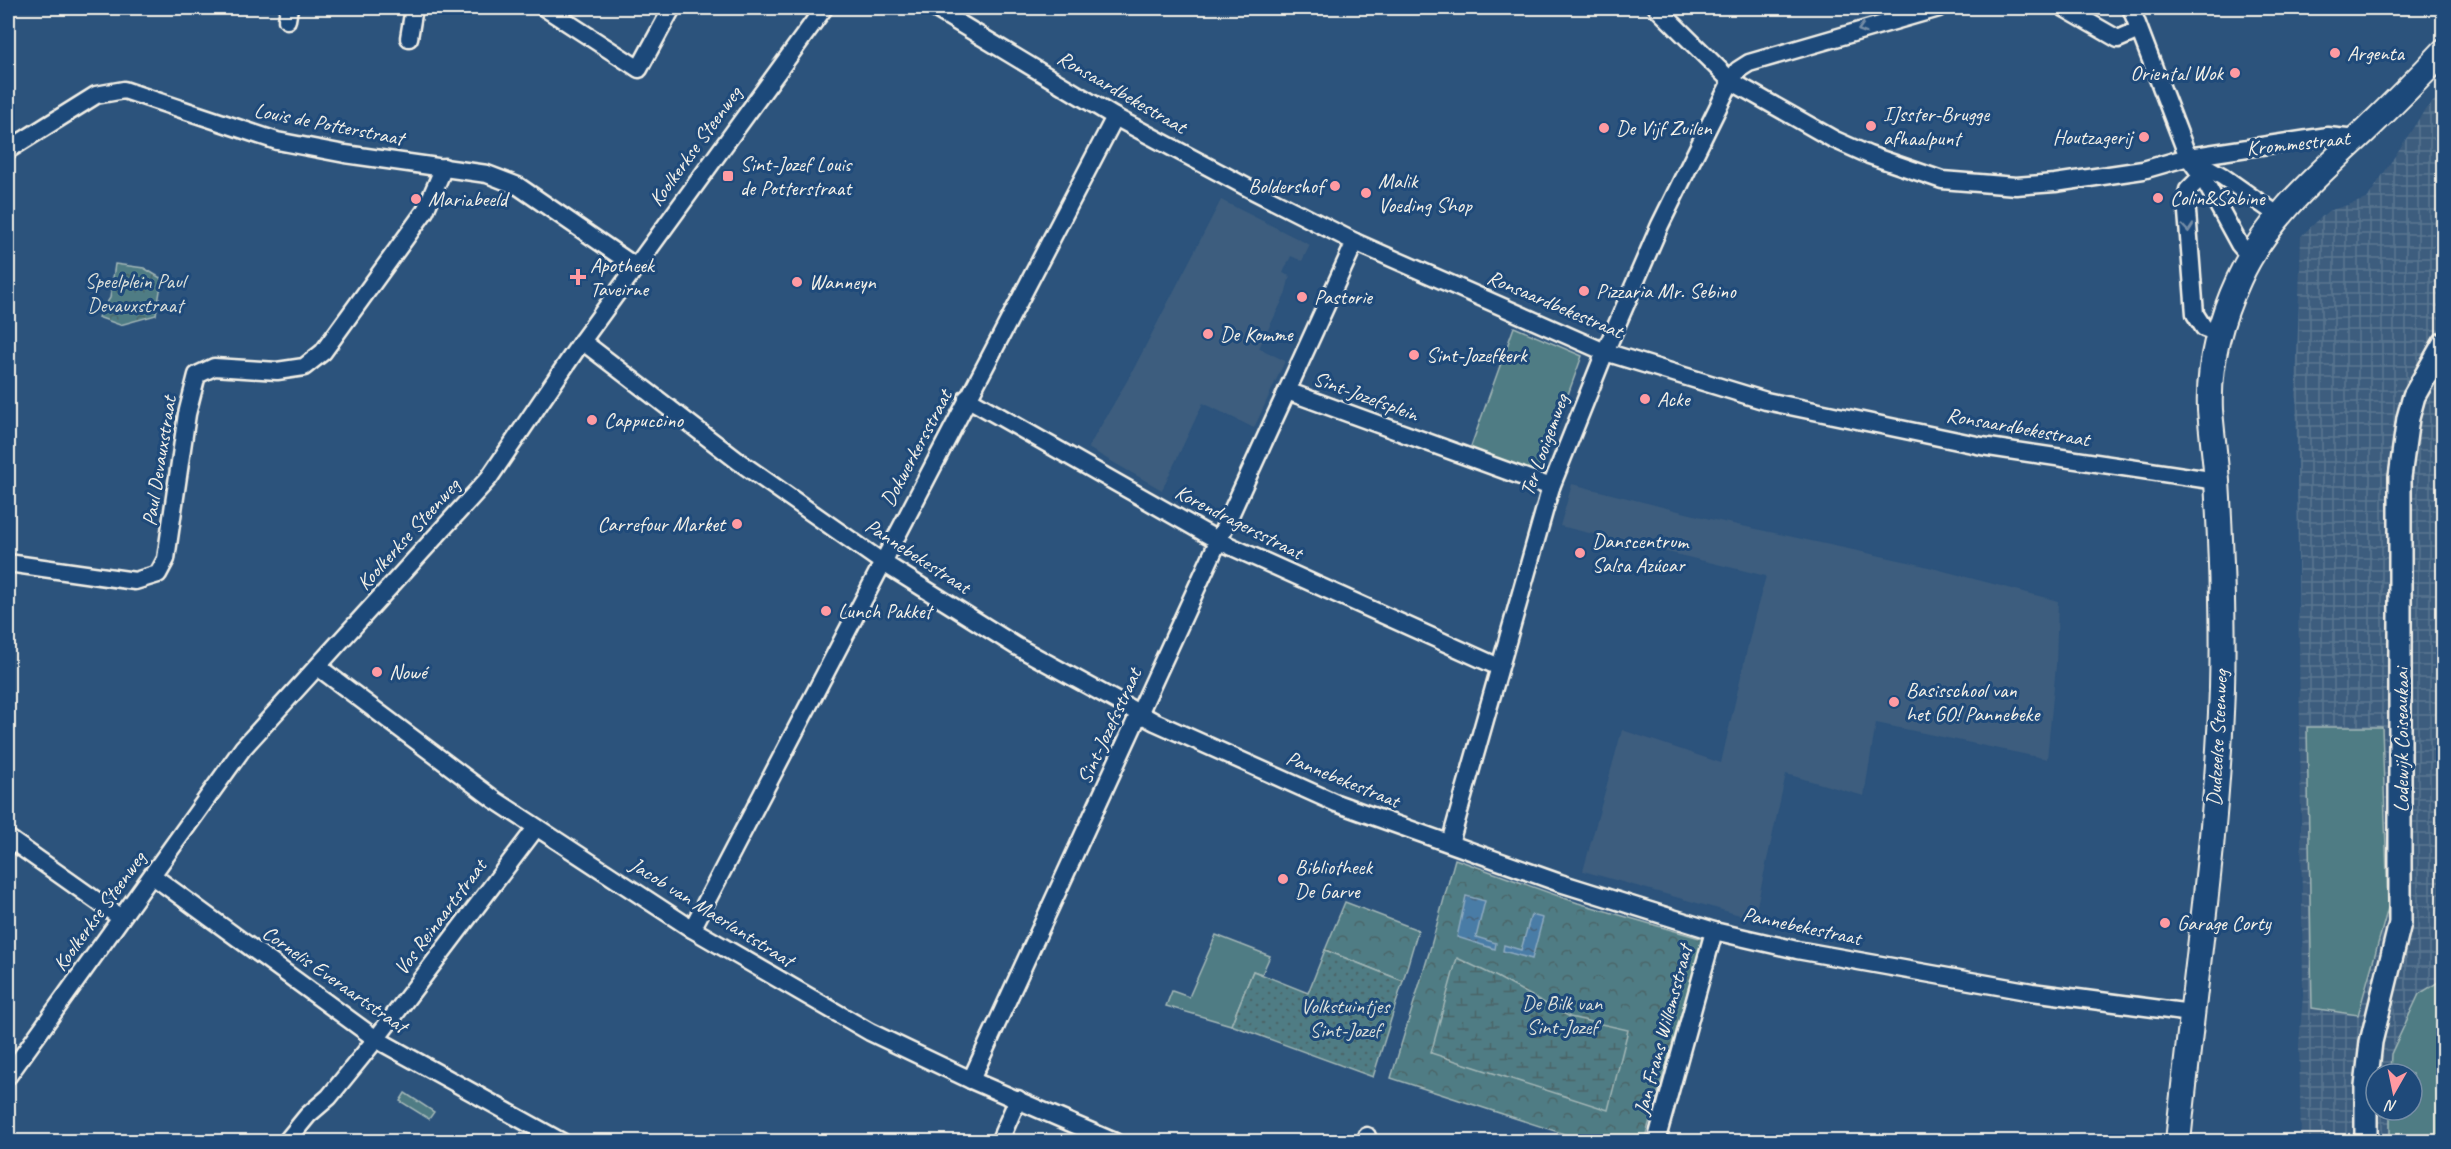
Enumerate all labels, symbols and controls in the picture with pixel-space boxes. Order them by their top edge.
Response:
one-way arrow [1858,22,1868,35]
place label: Argenta [2347,40,2406,66]
street label: Ronsaardbekestraat [1053,45,1193,140]
marker: Argenta [2328,46,2342,60]
place label: Oriental Wok [2130,60,2224,86]
marker: Oriental Wok [2228,66,2242,80]
street label: Koolkerkse Steenweg [643,80,748,211]
street label: Louis de Potterstraat [252,97,409,152]
place label: IJsster-Brugge afhaalpunt [1883,101,1990,151]
place label: De Vijf Zuilen [1616,115,1712,141]
marker: IJsster-Brugge afhaalpunt [1864,119,1878,133]
marker: De Vijf Zuilen [1597,121,1611,135]
place label: Houtzagerij [2053,124,2135,150]
street label: Krommestraat [2245,124,2353,161]
marker: Houtzagerij [2137,130,2151,144]
place label: Sint-Jozef Louis de Potterstraat [740,151,853,201]
place label: Malik Voeding Shop [1378,168,1473,218]
marker: Sint-Jozef Louis de Potterstraat [721,169,735,183]
place label: Boldershof [1248,173,1328,199]
marker: Boldershof [1328,179,1342,193]
place label: Colin&Sabine [2170,185,2266,211]
place label: Mariabeeld [428,186,511,212]
marker: Malik Voeding Shop [1359,186,1373,200]
marker: Colin&Sabine [2151,191,2165,205]
marker: Mariabeeld [409,192,423,206]
one-way arrow [2181,224,2194,233]
place label: Apotheek Taveirne [590,252,656,302]
street label: Ronsaardbekestraat [1483,264,1629,345]
park label: Speelplein Paul Devauxstraat [85,268,189,318]
place label: Wanneyn [809,269,876,295]
marker: Apotheek Taveirne [571,270,585,284]
marker: Wanneyn [790,275,804,289]
place label: Pizzaria Mr. Sebino [1596,278,1737,304]
place label: Pastorie [1314,284,1374,310]
marker: Pizzaria Mr. Sebino [1577,284,1591,298]
marker: Pastorie [1295,290,1309,304]
place label: De Komme [1220,321,1294,347]
marker: De Komme [1201,327,1215,341]
place label: Sint-Jozefkerk [1426,342,1528,368]
marker: Sint-Jozefkerk [1407,348,1421,362]
street label: Sint-Jozefsplein [1310,365,1423,428]
street label: Dokwerkersstraat [874,384,959,511]
place label: Acke [1657,386,1692,412]
street label: Ter Looigemweg [1514,389,1575,499]
street label: Paul Devauxstraat [136,392,182,528]
marker: Acke [1638,392,1652,406]
street label: Ronsaardbekestraat [1944,402,2094,453]
place label: Cappuccino [604,407,684,433]
marker: Cappuccino [585,413,599,427]
street label: Koolkerkse Steenweg [351,471,466,595]
street label: Korendragersstraat [1171,479,1309,566]
place label: Carrefour Market [597,511,727,537]
street label: Pannebekestraat [861,512,977,601]
marker: Carrefour Market [730,517,744,531]
place label: Danscentrum Salsa Azúcar [1592,528,1690,578]
marker: Danscentrum Salsa Azúcar [1573,546,1587,560]
place label: Lunch Pakket [838,598,935,624]
marker: Lunch Pakket [819,604,833,618]
place label: Nowé [389,659,430,685]
street label: Sint-Jozefsstraat [1071,662,1148,788]
marker: Nowé [370,665,384,679]
street label: Lodewijk Coiseaukaai [2388,665,2414,812]
street label: Dudzeelse Steenweg [2200,668,2234,807]
place label: Basisschool van het GO! Pannebeke [1906,677,2041,727]
marker: Basisschool van het GO! Pannebeke [1887,695,1901,709]
street label: Pannebekestraat [1282,744,1405,814]
street label: Koolkerkse Steenweg [47,845,152,976]
street label: Jacob van Maerlantstraat [625,851,801,974]
street label: Vos Reinaartstraat [388,852,493,980]
place label: Bibliotheek De Garve [1295,854,1373,904]
marker: Bibliotheek De Garve [1276,872,1290,886]
street label: Pannebekestraat [1741,901,1865,952]
place label: Garage Corty [2177,910,2273,936]
marker: Garage Corty [2158,916,2172,930]
street label: Cornelis Everaartstraat [257,919,415,1040]
street label: Jan Frans Willemsstraat [1628,939,1699,1119]
park label: De Bilk van Sint-Jozef [1522,990,1603,1040]
park label: Volkstuintjes Sint-Jozef [1301,993,1391,1043]
north arrow [2364,1062,2424,1122]
text: N [2382,1095,2398,1116]

